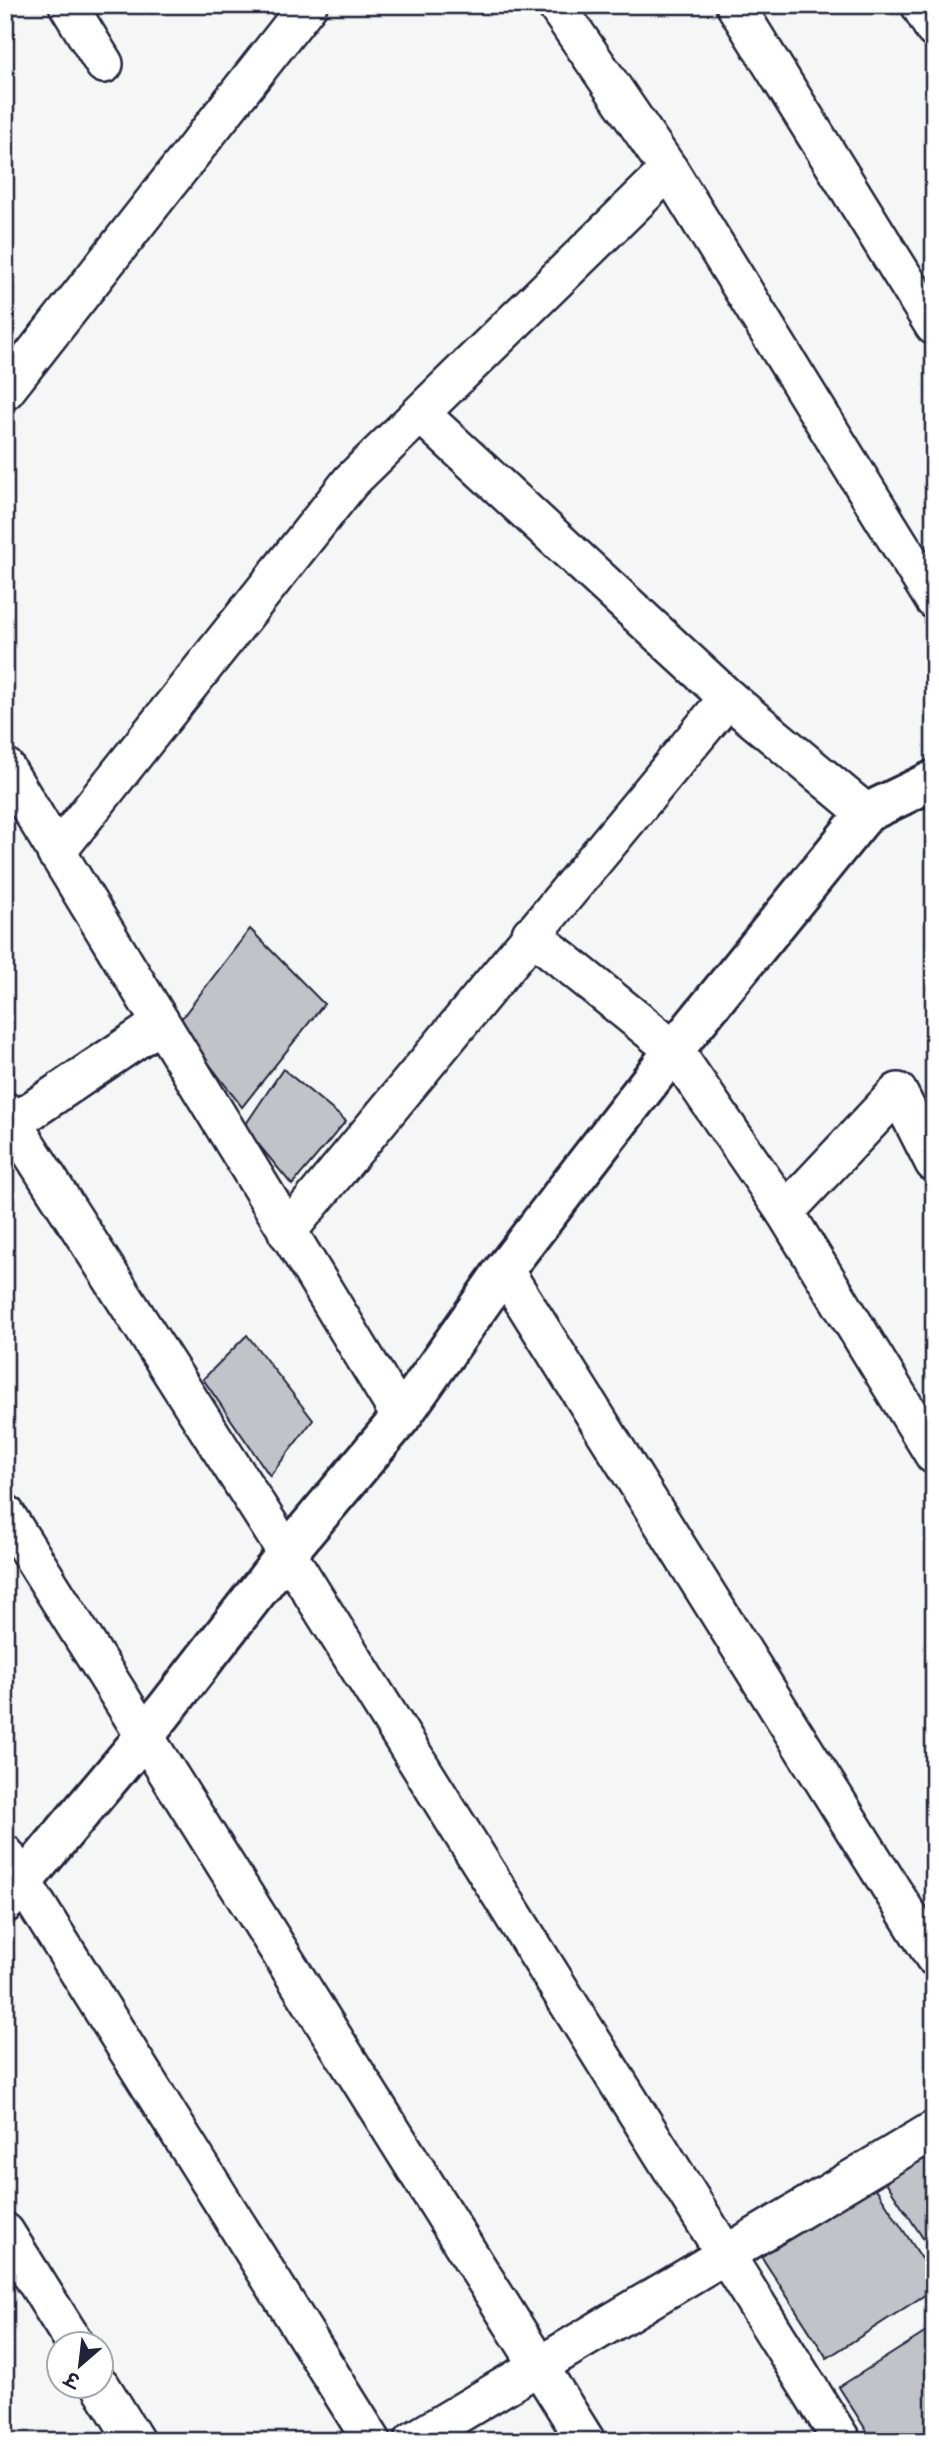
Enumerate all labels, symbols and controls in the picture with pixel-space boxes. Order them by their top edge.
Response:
north arrow [46,2330,116,2400]
text: उ [59,2365,85,2395]

